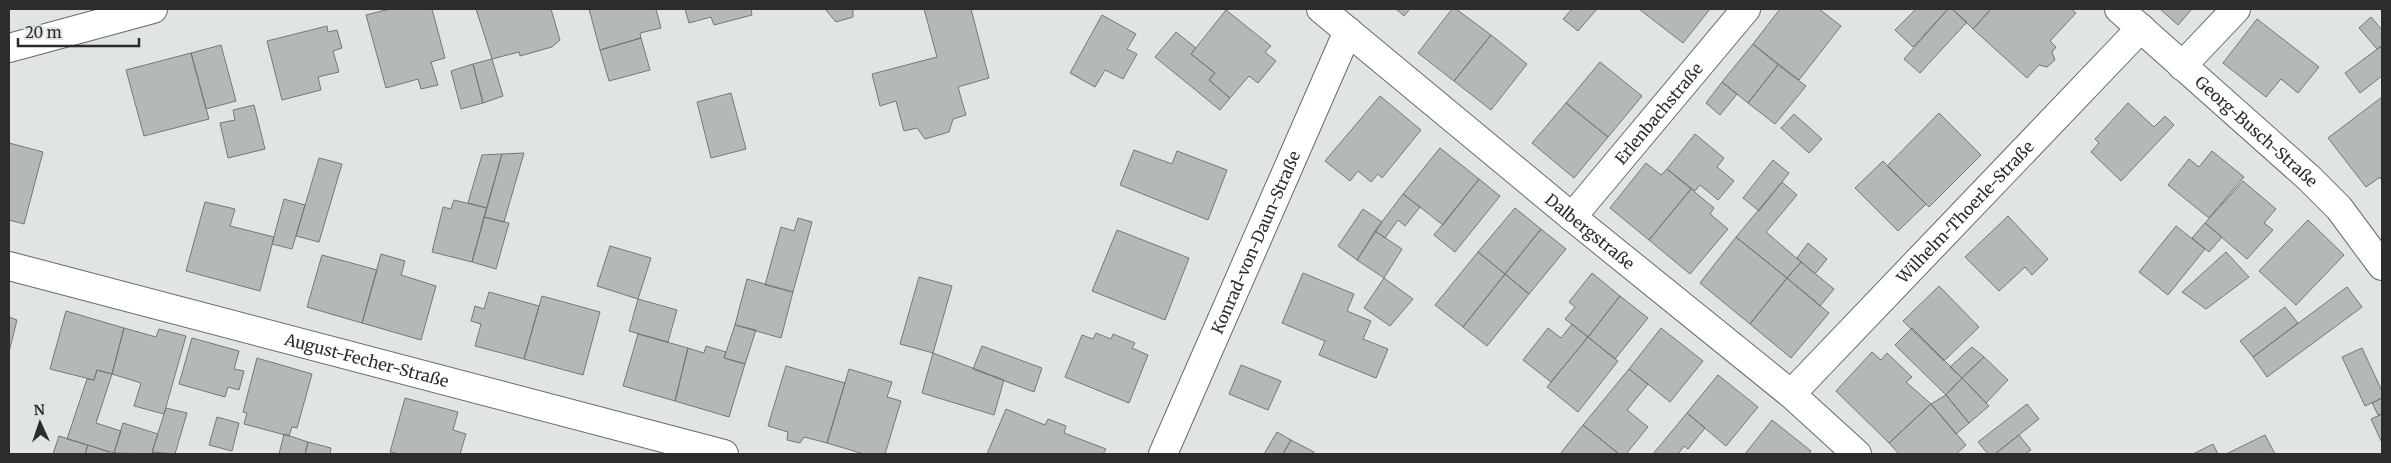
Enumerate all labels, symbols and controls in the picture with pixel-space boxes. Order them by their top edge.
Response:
scale bar [18,15,139,47]
text: 20 m [25,23,62,42]
street label: Erlenbachstraße [1610,59,1707,168]
street label: Georg-Busch-Straße [2191,71,2322,191]
street label: Wilhelm-Thoerle-Straße [1892,136,2038,288]
street label: Konrad-von-Daun-Straße [1207,148,1304,337]
street label: Dalbergstraße [1541,189,1639,274]
street label: August-Fecher-Straße [282,329,451,391]
north arrow [15,398,65,448]
text: N [33,401,45,419]

